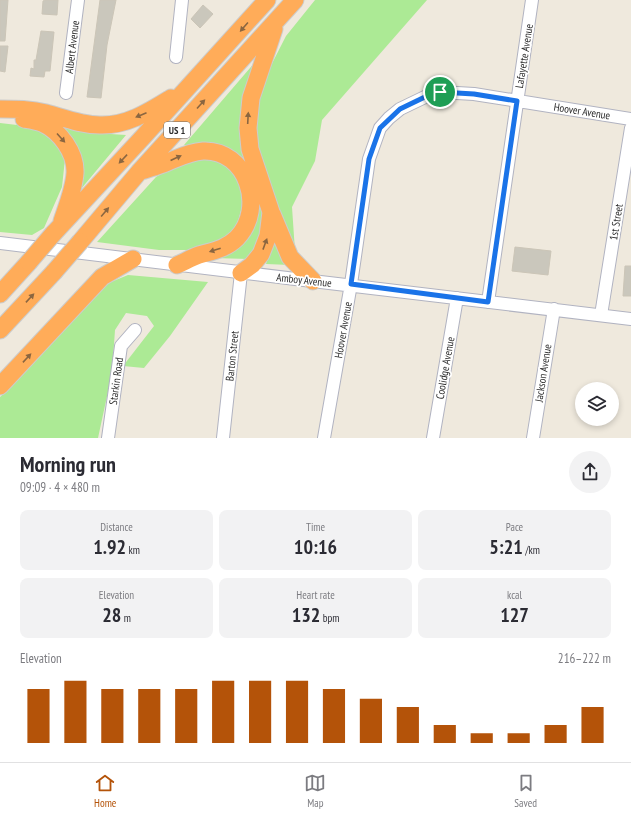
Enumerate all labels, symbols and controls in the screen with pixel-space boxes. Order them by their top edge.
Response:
street label: Albert Avenue [62,19,82,74]
one-way arrow [239,21,248,32]
street label: Lafayette Avenue [512,22,536,89]
pin [423,75,457,109]
icon: arrive [429,81,451,103]
one-way arrow [196,99,205,109]
street label: Hoover Avenue [553,100,612,122]
one-way arrow [245,112,252,124]
one-way arrow [135,113,147,119]
road number: US 1 [164,122,190,138]
one-way arrow [56,133,65,143]
one-way arrow [118,154,128,164]
one-way arrow [170,155,182,161]
street label: 1st Street [606,203,626,241]
one-way arrow [101,207,110,217]
one-way arrow [263,238,269,250]
one-way arrow [209,248,221,254]
street label: Amboy Avenue [276,270,333,290]
one-way arrow [25,293,34,303]
street label: Hoover Avenue [331,300,355,359]
street label: Barton Street [222,330,242,382]
street label: Coolidge Avenue [433,335,457,400]
street label: Jackson Avenue [531,343,555,404]
one-way arrow [22,353,32,363]
street label: Starkin Road [106,356,126,406]
map controls [575,382,619,426]
button: layers [575,382,619,426]
text: Morning run [20,450,116,478]
button: share [569,451,611,493]
text: 09:09 · 4 × 480 m [20,479,100,496]
text: Distance [100,520,133,534]
text: Time [306,520,325,534]
text: Pace [506,520,523,534]
text: 1.92 [93,534,126,560]
text: 10:16 [294,534,337,560]
text: 5:21 [489,534,523,560]
text: km [126,543,140,557]
text: /km [523,543,540,557]
text: Elevation [99,588,134,602]
text: Heart rate [296,588,335,602]
text: kcal [507,588,522,602]
text: 28 [102,602,121,628]
text: 132 [292,602,320,628]
text: 127 [500,602,529,628]
text: m [121,611,131,625]
text: bpm [320,611,339,625]
text: Elevation [20,650,62,667]
text: 216–222 m [558,650,611,667]
tab: Home [94,772,116,810]
tab: Map [304,772,326,810]
tab: Saved [514,772,537,810]

